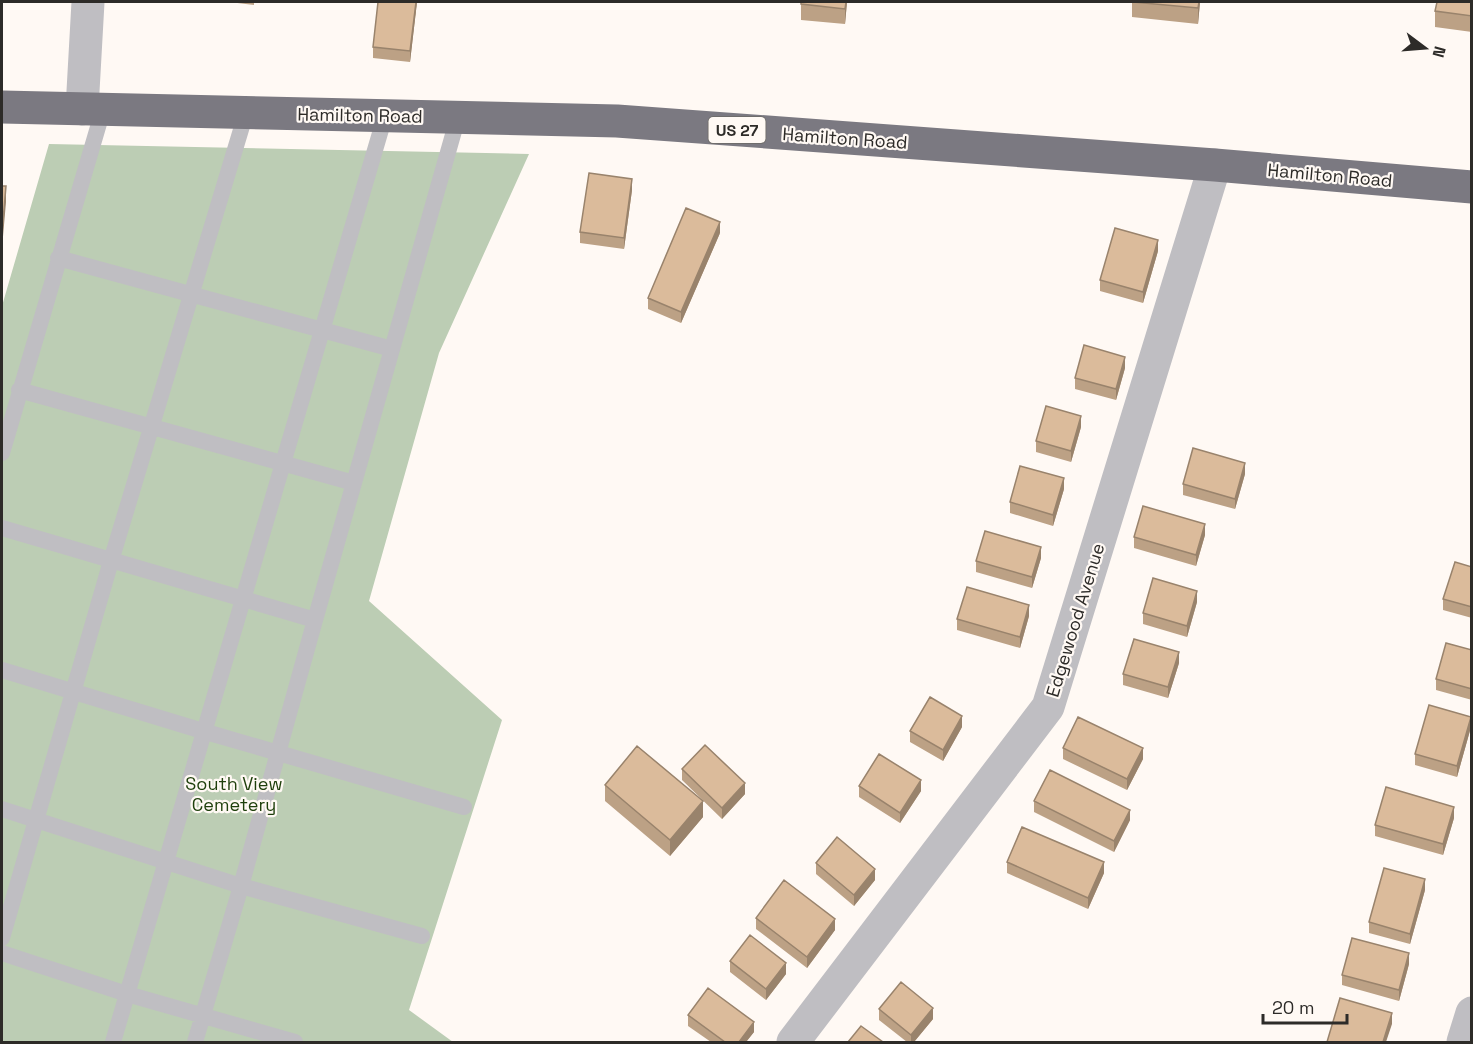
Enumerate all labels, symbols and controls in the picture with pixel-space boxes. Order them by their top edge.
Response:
north arrow [1395,18,1455,78]
text: N [1427,44,1451,60]
street label: Hamilton Road [297,102,423,128]
road number: US 27 [708,117,766,143]
street label: Hamilton Road [782,122,908,154]
street label: Hamilton Road [1267,158,1393,192]
street label: Edgewood Avenue [1041,540,1109,700]
park label: South View Cemetery [185,772,283,816]
scale bar [1263,987,1347,1025]
text: 20 m [1272,996,1315,1019]

